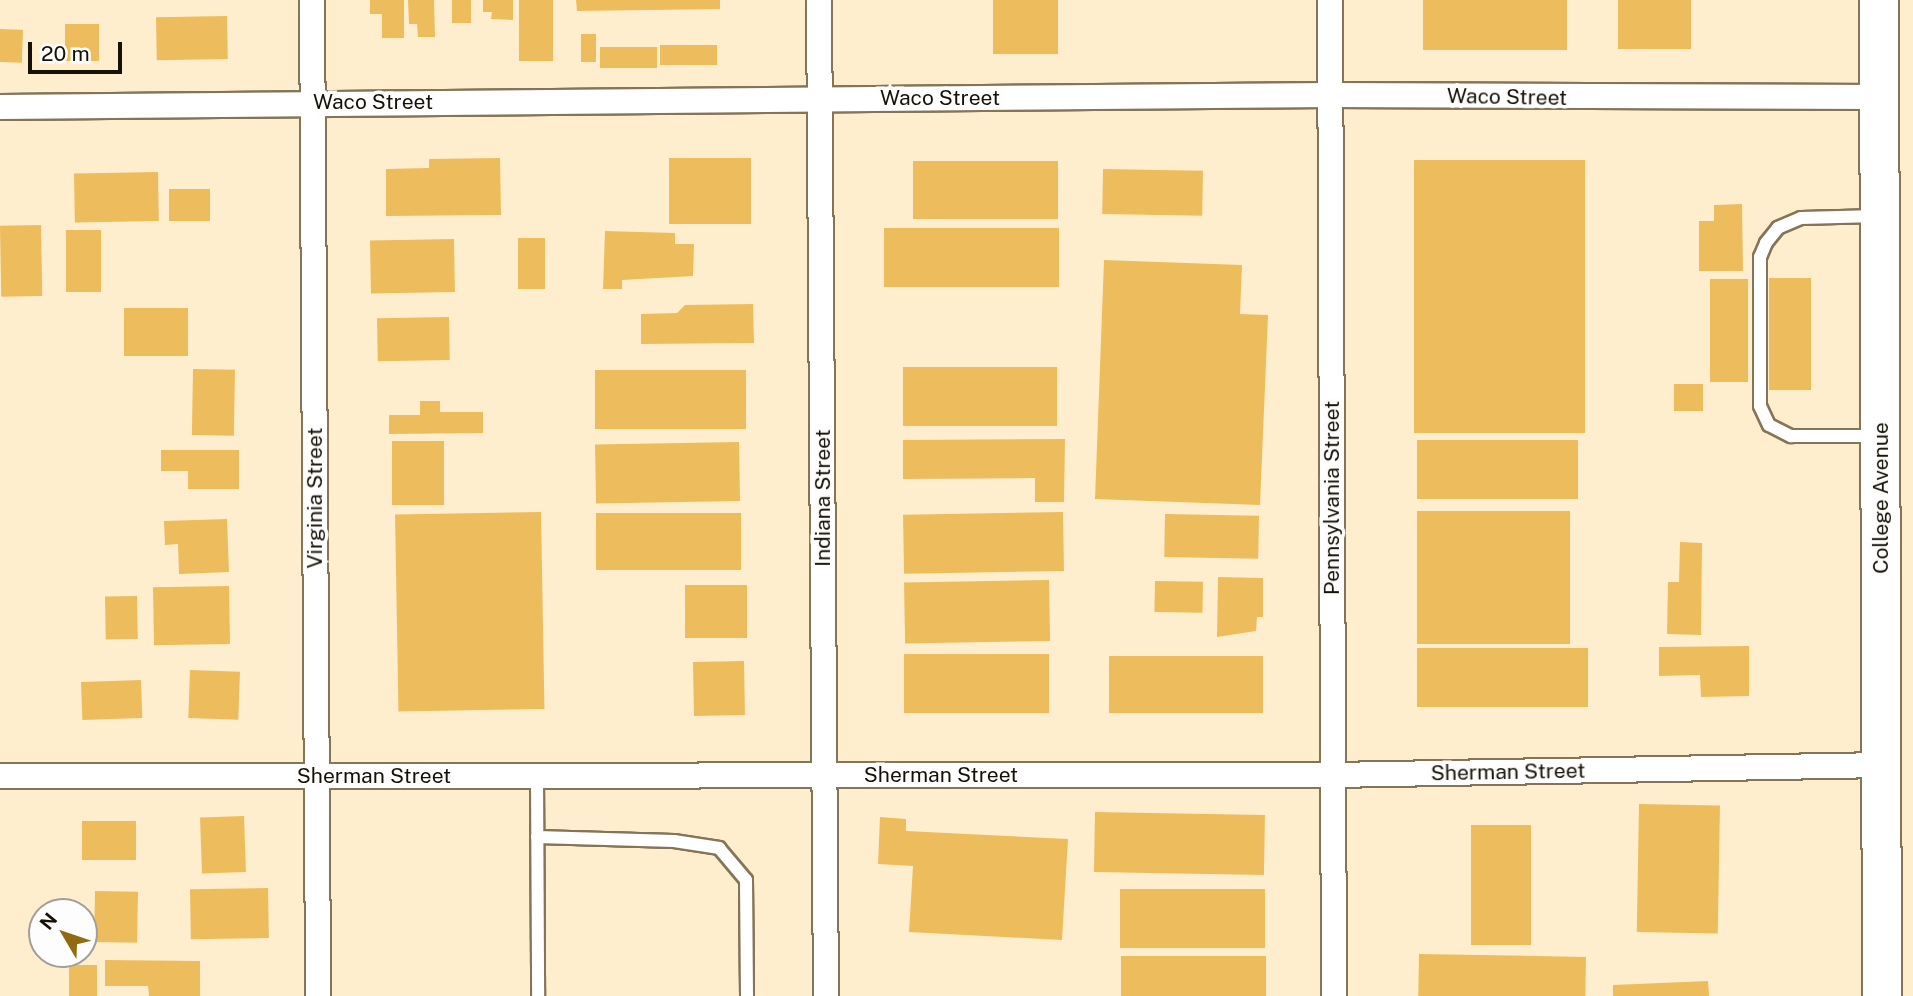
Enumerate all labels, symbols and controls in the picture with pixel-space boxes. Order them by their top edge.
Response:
scale bar [32,28,126,72]
text: 20 m [41,41,90,66]
street label: Waco Street [1447,83,1567,111]
street label: Waco Street [880,85,1000,111]
street label: Waco Street [313,89,433,115]
street label: Pennsylvania Street [1319,401,1345,595]
street label: College Avenue [1868,422,1894,574]
street label: Virginia Street [302,427,328,569]
street label: Indiana Street [810,429,836,567]
street label: Sherman Street [1430,758,1586,786]
street label: Sherman Street [864,762,1018,788]
street label: Sherman Street [297,763,451,789]
north arrow [28,898,98,968]
text: N [35,908,61,934]

